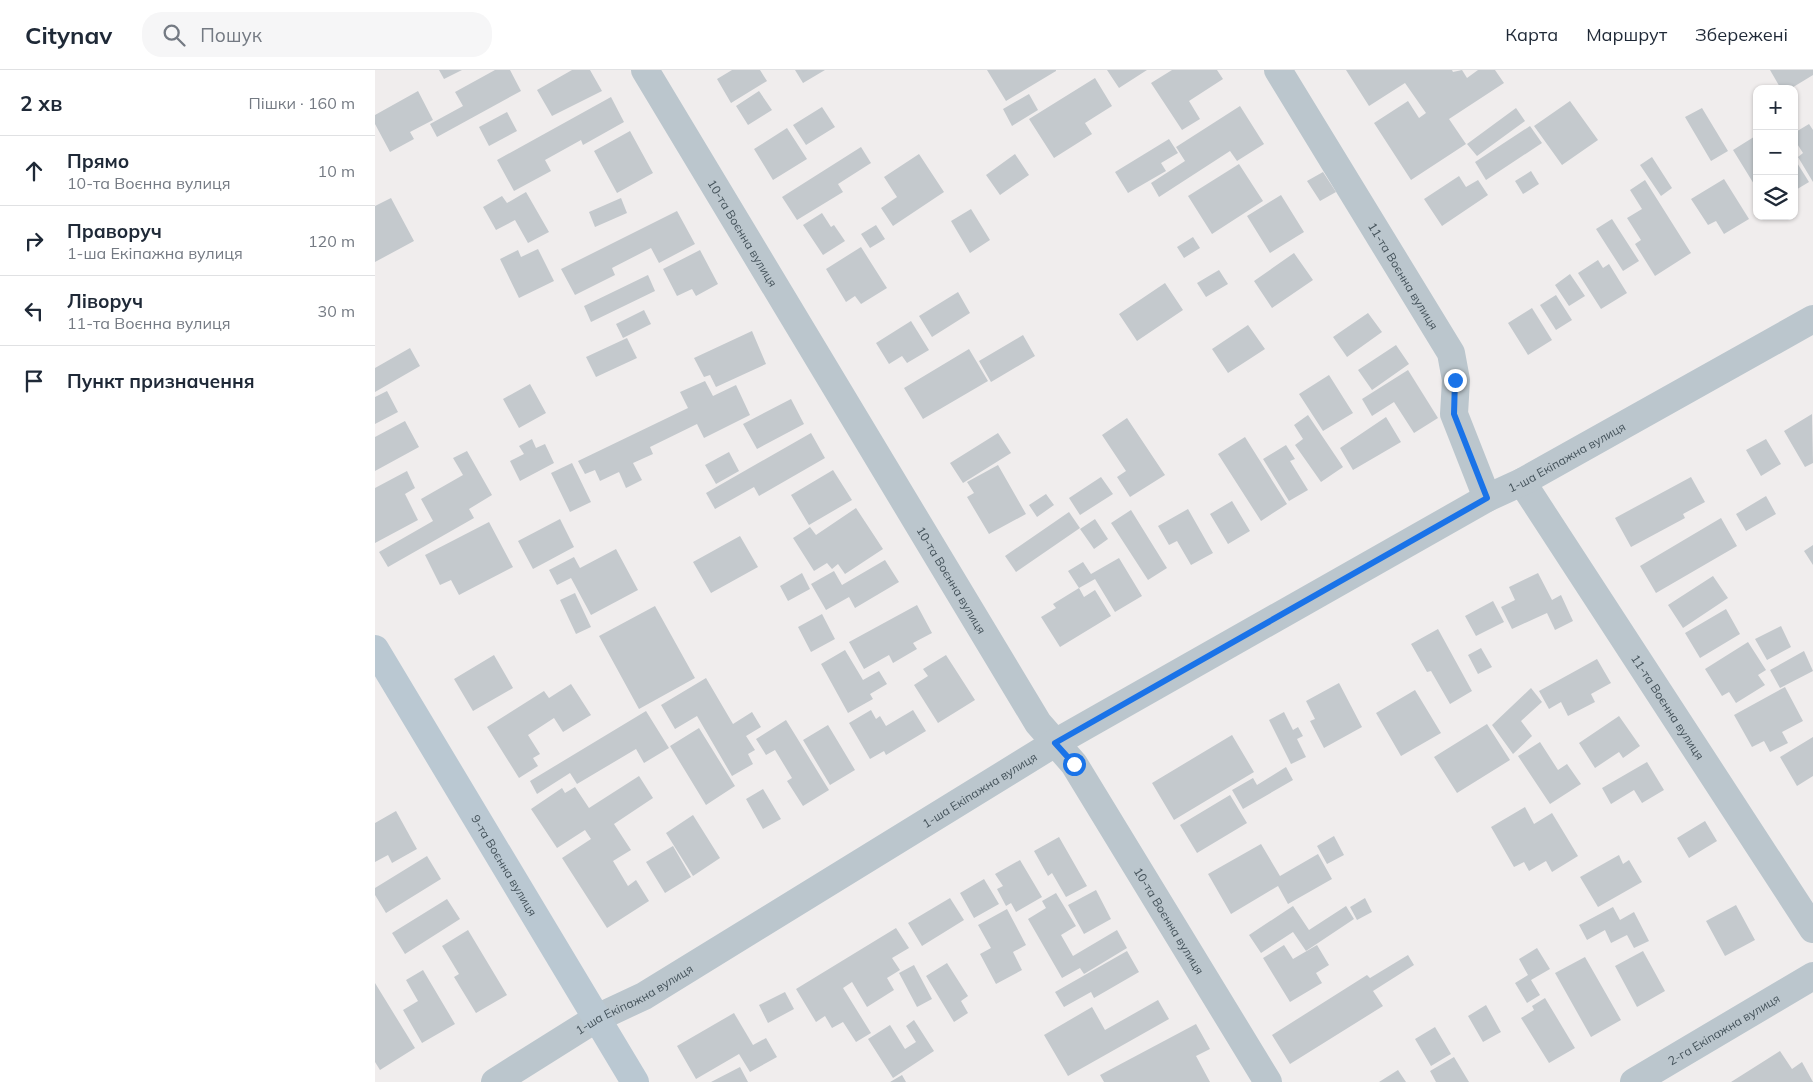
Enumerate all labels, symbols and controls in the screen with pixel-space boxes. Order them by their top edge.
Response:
search box [142,12,492,57]
text: Citynav [25,20,112,50]
icon: search [160,21,188,49]
text: Пошук [200,23,262,47]
text: Карта [1505,23,1558,46]
text: Маршрут [1586,23,1667,46]
text: Збережені [1695,23,1788,46]
map controls [1753,85,1798,220]
button: + [1753,85,1798,130]
text: 2 хв [20,90,62,116]
text: Пішки · 160 m [249,93,355,113]
button: − [1753,130,1798,175]
text: Прямо [67,149,129,173]
icon: ahead [20,157,48,185]
text: 10 m [318,161,355,181]
text: 10-та Воєнна вулиця [67,173,231,193]
button: layers [1753,175,1798,220]
street label: 10-та Воєнна вулиця [705,176,781,289]
text: Праворуч [67,219,162,243]
street label: 11-та Воєнна вулиця [1365,219,1442,332]
icon: right [20,227,48,255]
text: 120 m [308,231,355,251]
text: 1-ша Екіпажна вулиця [67,243,243,263]
text: Ліворуч [67,289,143,313]
icon: left [20,297,48,325]
text: 30 m [318,301,355,321]
text: 11-та Воєнна вулиця [67,313,231,333]
icon: arrive [20,367,48,395]
text: Пункт призначення [67,369,255,393]
route end [1444,369,1467,392]
street label: 1-ша Екіпажна вулиця [1505,418,1628,495]
street label: 10-та Воєнна вулиця [914,523,990,636]
street label: 11-та Воєнна вулиця [1628,651,1708,762]
street label: 1-ша Екіпажна вулиця [919,749,1039,831]
route start [1063,753,1086,776]
street label: 9-та Воєнна вулиця [469,812,541,918]
street label: 10-та Воєнна вулиця [1131,864,1208,977]
street label: 1-ша Екіпажна вулиця [572,960,695,1037]
street label: 2-га Екіпажна вулиця [1665,990,1782,1068]

